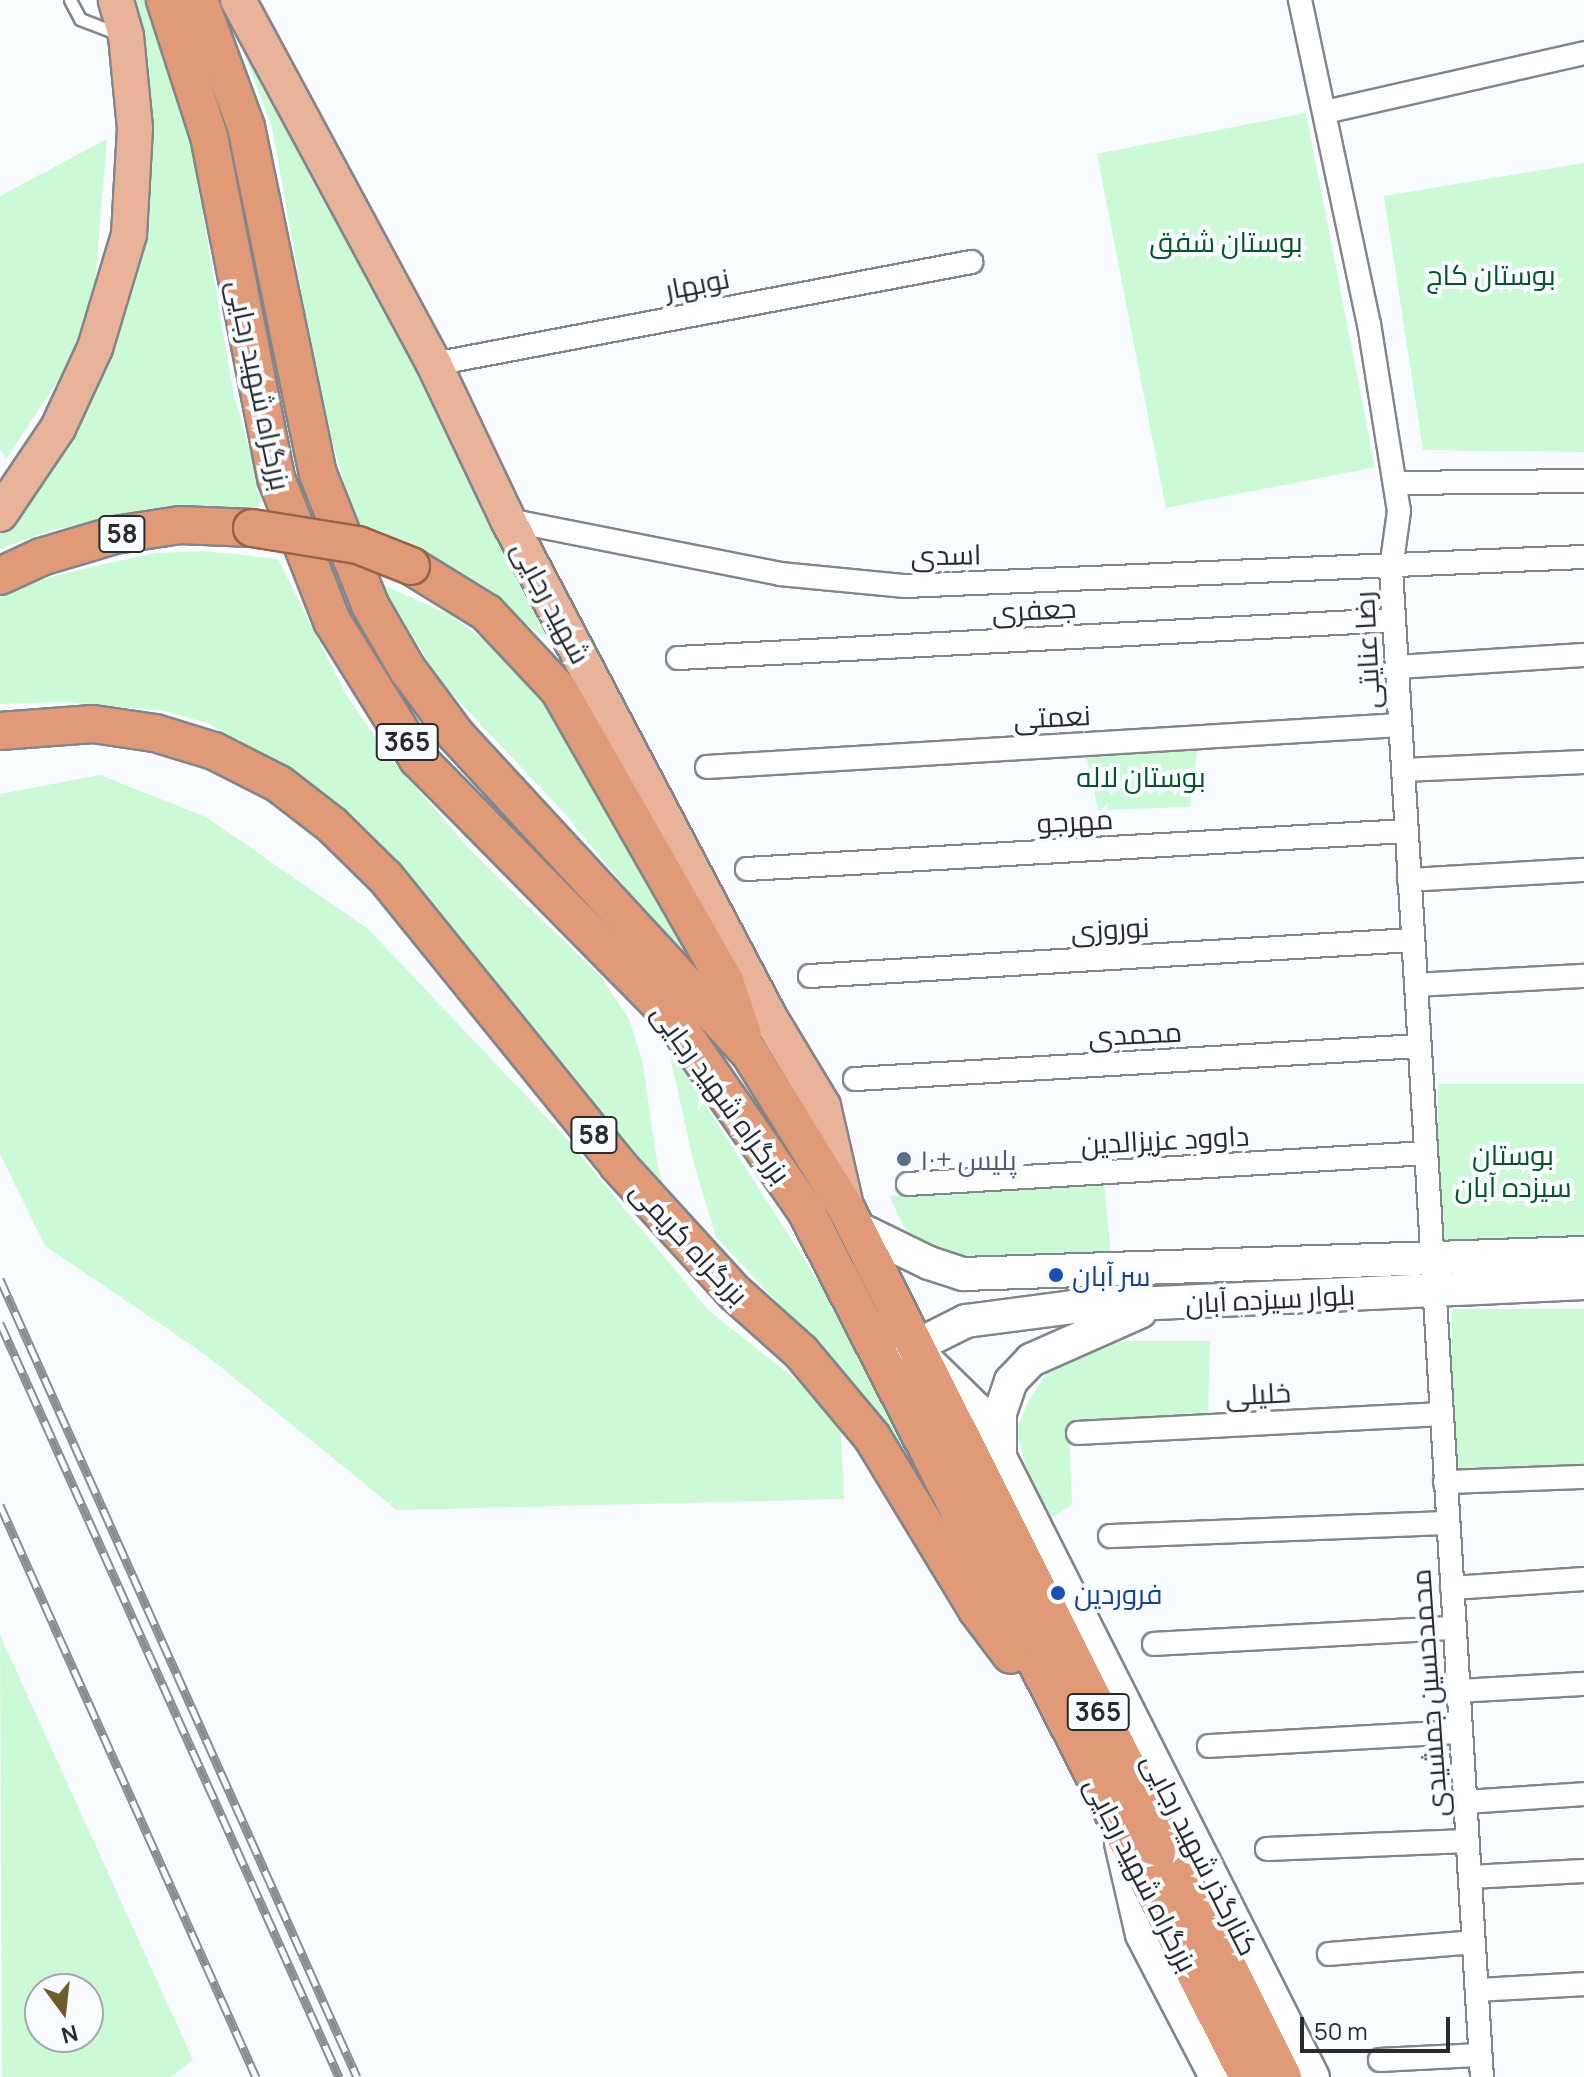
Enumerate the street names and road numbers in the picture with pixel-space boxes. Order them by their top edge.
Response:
street label: نوبهار [662,260,732,306]
street label: بزرگراه شهید رجایی [221,277,299,493]
road number: 58 [98,512,146,556]
street label: شهید رجایی [506,535,598,669]
street label: اسدی [910,537,982,571]
street label: جعفری [991,590,1077,628]
street label: رضا عنایتی [1346,590,1386,710]
street label: نعمتی [1013,697,1091,735]
road number: 365 [375,720,439,764]
street label: مهرجو [1036,801,1114,839]
street label: نوروزی [1070,909,1150,947]
street label: بزرگراه شهید رجایی [646,997,798,1189]
street label: محمدی [1087,1014,1183,1052]
road number: 58 [570,1113,618,1157]
street label: داوود عزیزالدین [1080,1118,1250,1160]
street label: بزرگراه کریمی [624,1173,756,1311]
street label: بلوار سیزده آبان [1184,1277,1356,1319]
street label: خلیلی [1224,1375,1292,1411]
street label: محمدحسین جمشیدی [1403,1568,1453,1818]
road number: 365 [1066,1690,1130,1734]
street label: کنارگذر شهید رجایی [1136,1747,1266,1961]
street label: بزرگراه شهید رجایی [1078,1771,1206,1977]

